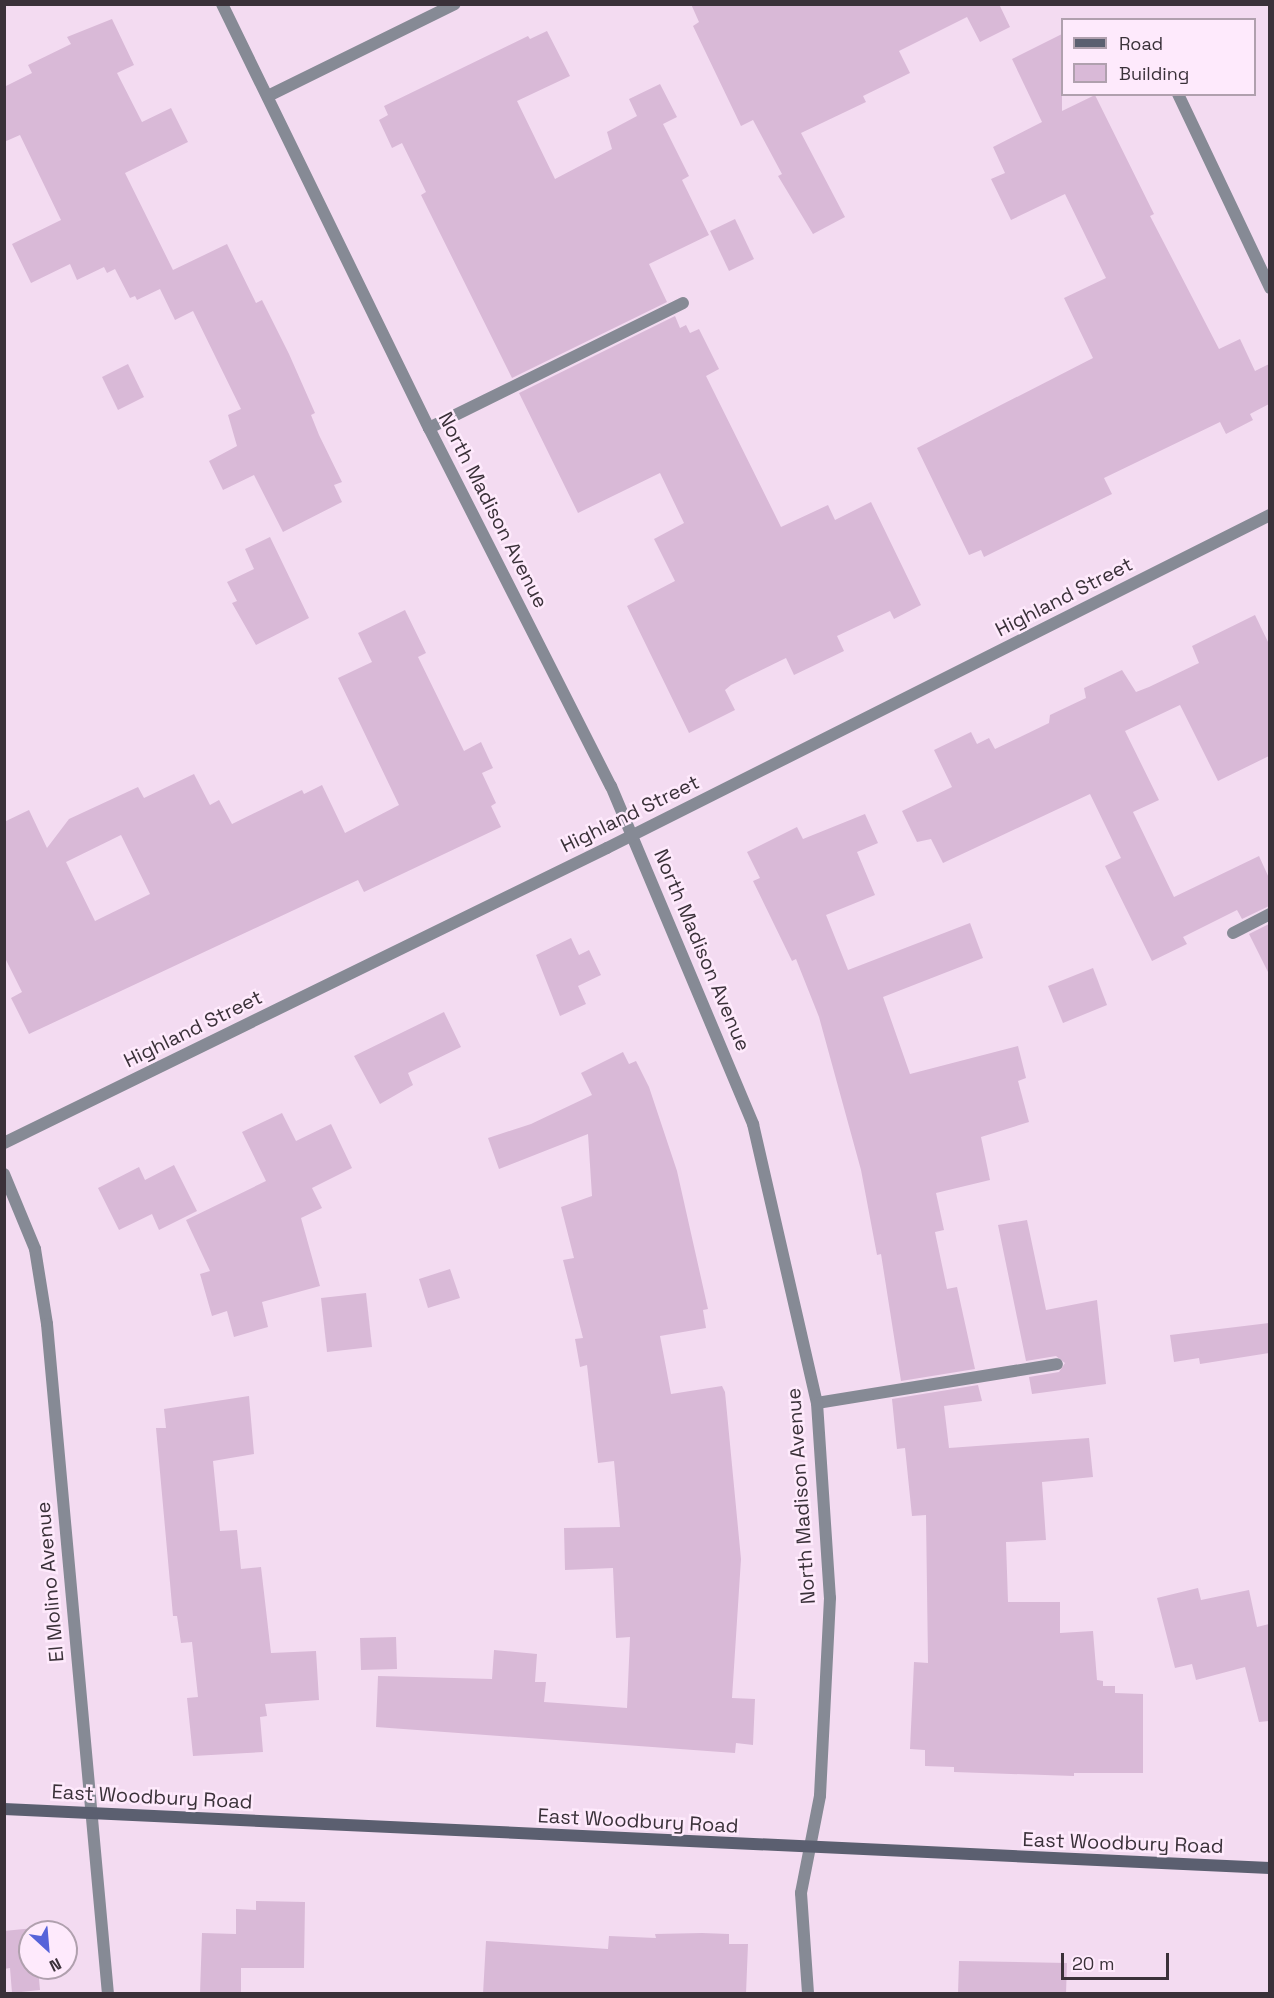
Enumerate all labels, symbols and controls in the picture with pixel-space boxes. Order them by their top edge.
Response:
legend [1061,18,1256,96]
text: Road [1119,32,1163,55]
text: Building [1119,62,1189,85]
street label: North Madison Avenue [433,408,553,612]
street label: Highland Street [991,552,1137,642]
street label: Highland Street [557,770,703,858]
street label: North Madison Avenue [649,845,755,1055]
street label: Highland Street [120,985,266,1073]
street label: North Madison Avenue [781,1387,821,1605]
street label: El Molino Avenue [31,1501,69,1663]
street label: East Woodbury Road [51,1780,253,1814]
street label: East Woodbury Road [537,1804,739,1838]
street label: East Woodbury Road [1022,1827,1224,1859]
north arrow [18,1920,78,1980]
scale bar [1064,1941,1172,1979]
text: 20 m [1072,1952,1115,1975]
text: N [46,1953,65,1977]

